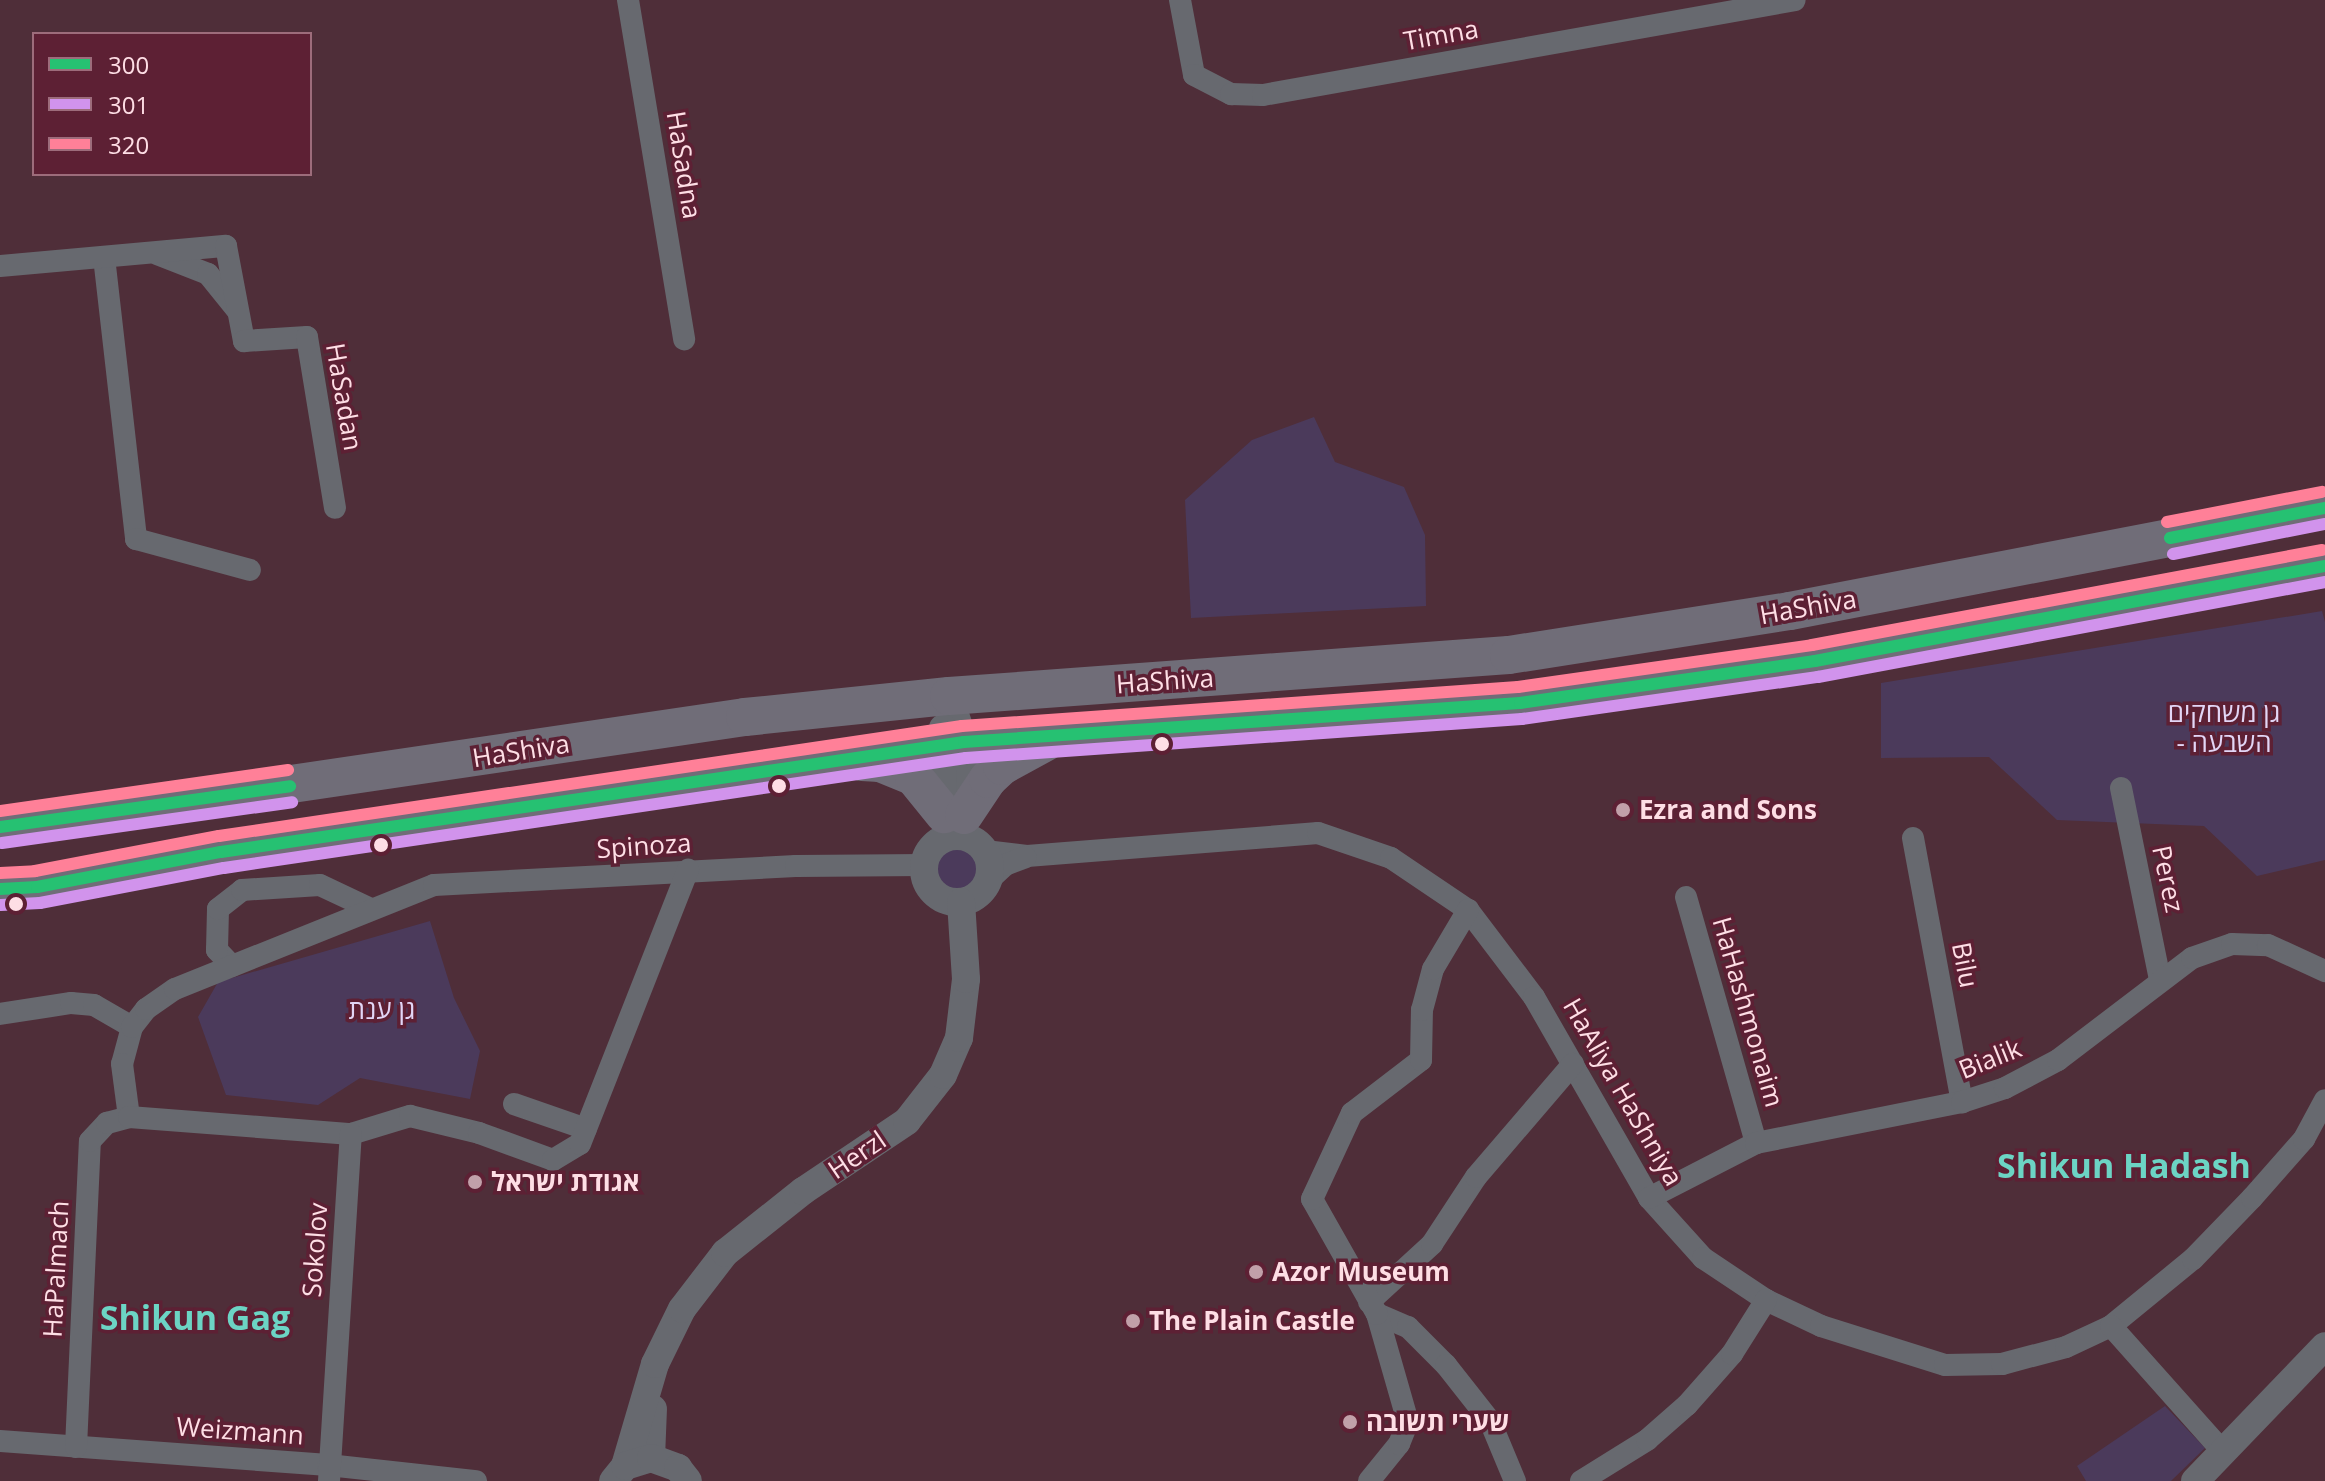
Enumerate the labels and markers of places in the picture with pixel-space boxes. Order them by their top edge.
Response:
unlabelled marker [1154,736,1170,752]
unlabelled marker [771,778,787,794]
place label: Ezra and Sons [1639,794,1817,826]
marker: Ezra and Sons [1614,801,1632,819]
unlabelled marker [373,837,389,853]
unlabelled marker [8,896,24,912]
place label: אגודת ישראל [491,1166,640,1198]
marker: אגודת ישראל [466,1173,484,1191]
place label: Azor Museum [1272,1256,1450,1288]
marker: Azor Museum [1247,1263,1265,1281]
place label: The Plain Castle [1149,1305,1355,1337]
marker: The Plain Castle [1124,1312,1142,1330]
place label: שערי תשובה [1366,1406,1509,1438]
marker: שערי תשובה [1341,1413,1359,1431]

